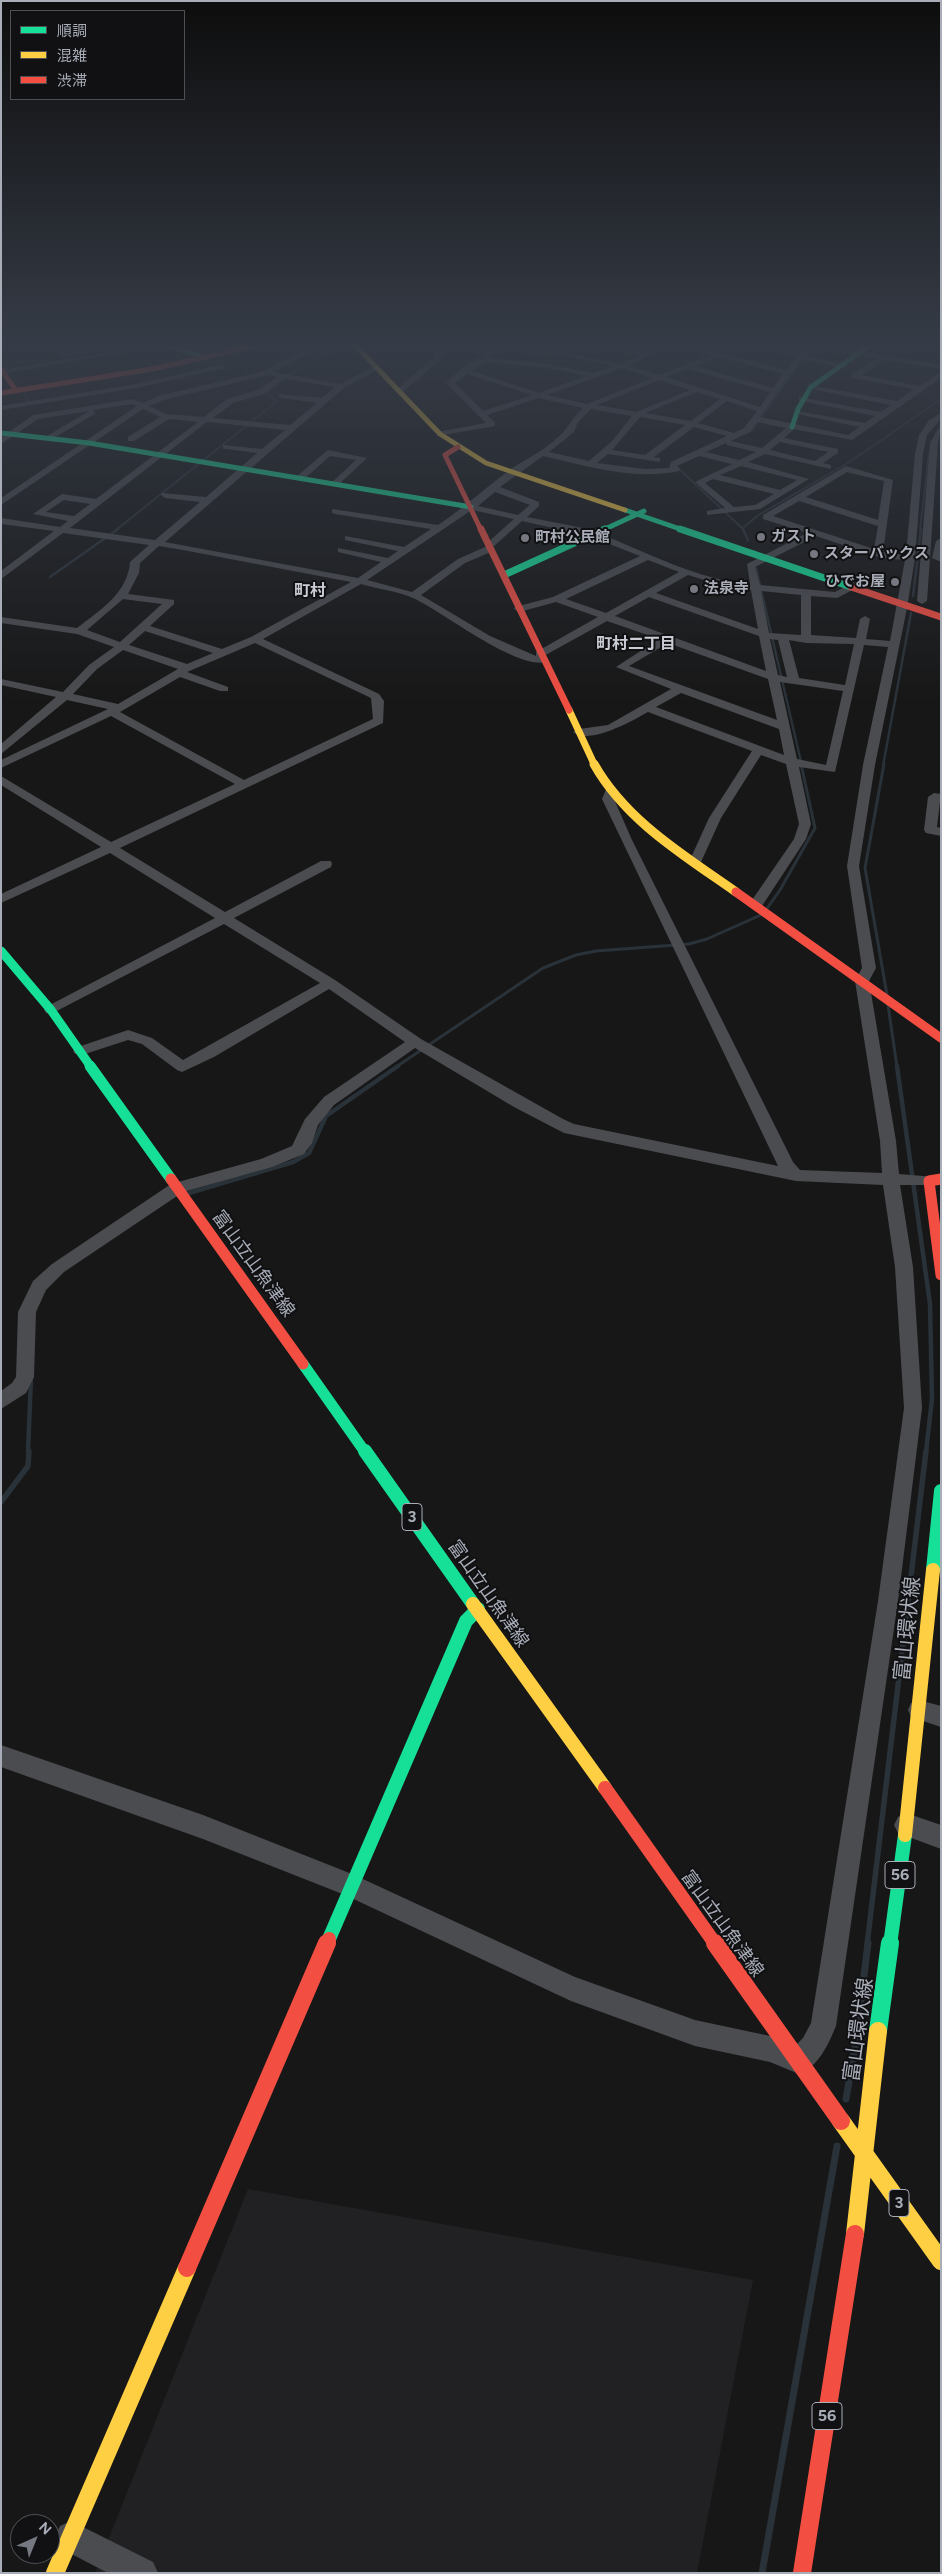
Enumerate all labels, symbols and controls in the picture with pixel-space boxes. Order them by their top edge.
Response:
legend [10,10,185,100]
text: 順調 [57,22,87,40]
text: 混雑 [57,47,87,65]
text: 渋滞 [57,72,87,90]
place label: ガスト [771,528,816,546]
place label: 町村公民館 [535,529,610,547]
marker: ガスト [755,531,767,543]
marker: 町村公民館 [519,532,531,544]
place label: スターバックス [824,545,929,563]
marker: スターバックス [808,548,820,560]
place label: ひでお屋 [825,573,885,591]
marker: ひでお屋 [889,576,901,588]
place label: 法泉寺 [704,580,749,598]
district label: 町村 [294,581,326,601]
marker: 法泉寺 [688,583,700,595]
district label: 町村二丁目 [596,634,676,654]
street label: 富山立山魚津線 [207,1207,299,1321]
road number: 3 [402,1504,422,1530]
street label: 富山立山魚津線 [443,1536,533,1652]
street label: 富山環状線 [890,1575,926,1683]
road number: 56 [885,1862,915,1888]
street label: 富山立山魚津線 [676,1867,768,1981]
street label: 富山環状線 [839,1976,879,2084]
road number: 3 [889,2190,909,2216]
road number: 56 [812,2402,842,2430]
north arrow [10,2514,60,2564]
text: N [35,2519,55,2538]

